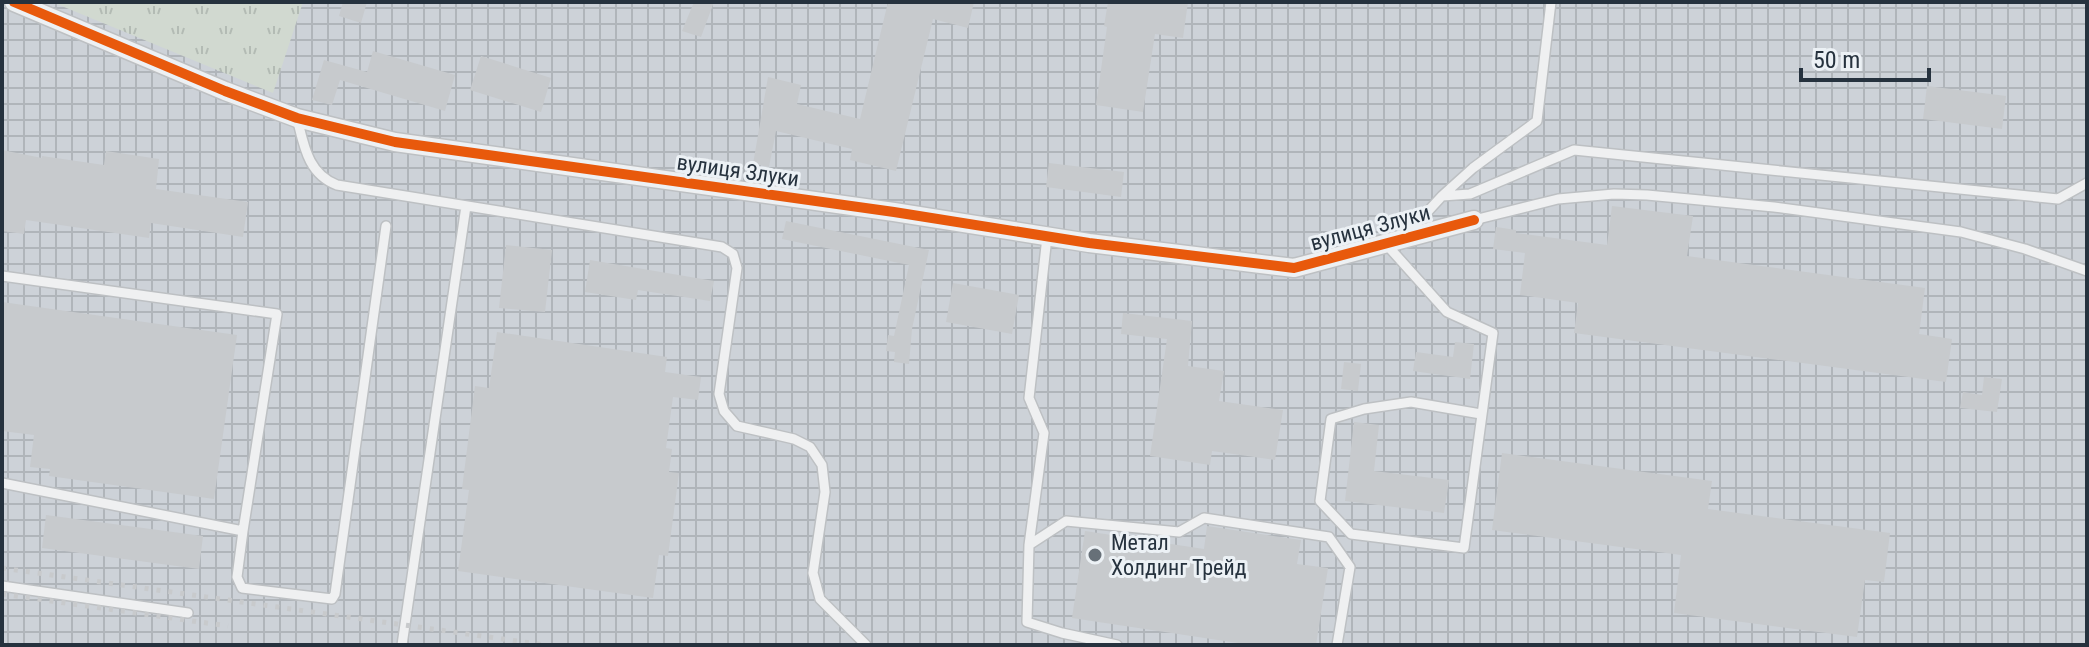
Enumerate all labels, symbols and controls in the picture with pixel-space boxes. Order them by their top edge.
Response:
scale bar [1801,32,1929,82]
text: 50 m [1813,46,1860,74]
street label: вулиця Злуки [675,150,801,191]
street label: вулиця Злуки [1307,199,1433,255]
place label: Метал Холдинг Трейд [1111,530,1247,580]
marker: Метал Холдинг Трейд [1086,546,1104,564]

